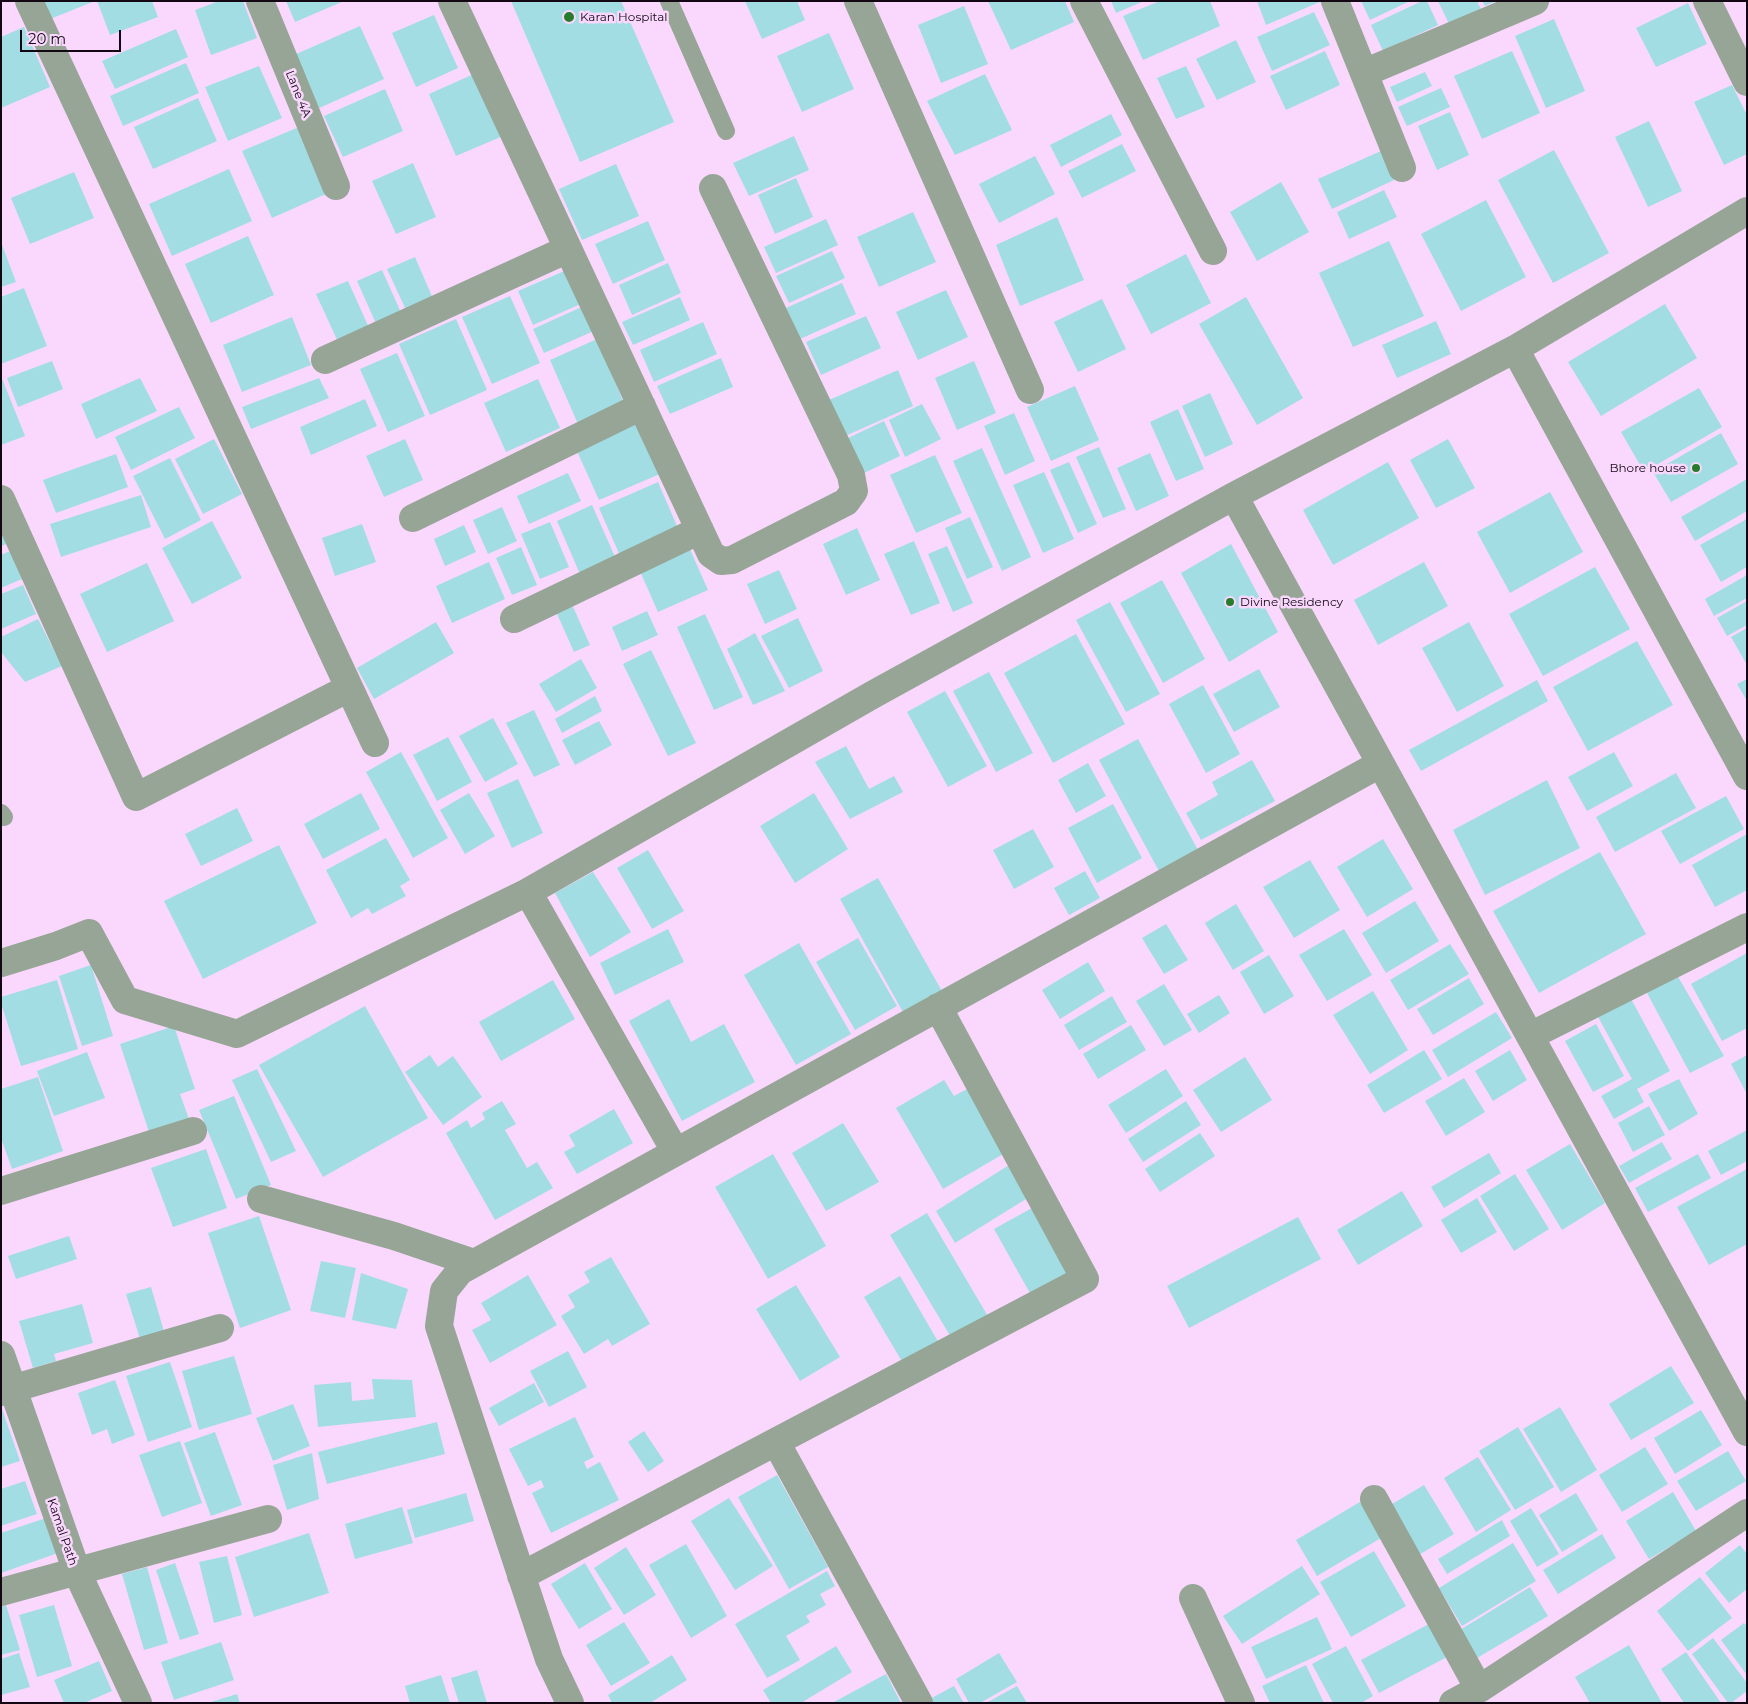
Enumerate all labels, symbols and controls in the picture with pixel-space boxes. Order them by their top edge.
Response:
marker: Karan Hospital [562,10,576,24]
place label: Karan Hospital [580,10,667,24]
scale bar [22,20,124,52]
text: 20 m [28,29,66,48]
street label: Lane 4A [282,68,314,120]
place label: Bhore house [1609,461,1686,475]
marker: Bhore house [1690,462,1702,474]
place label: Divine Residency [1240,595,1343,609]
marker: Divine Residency [1224,596,1236,608]
street label: Kamal Path [44,1497,80,1567]

